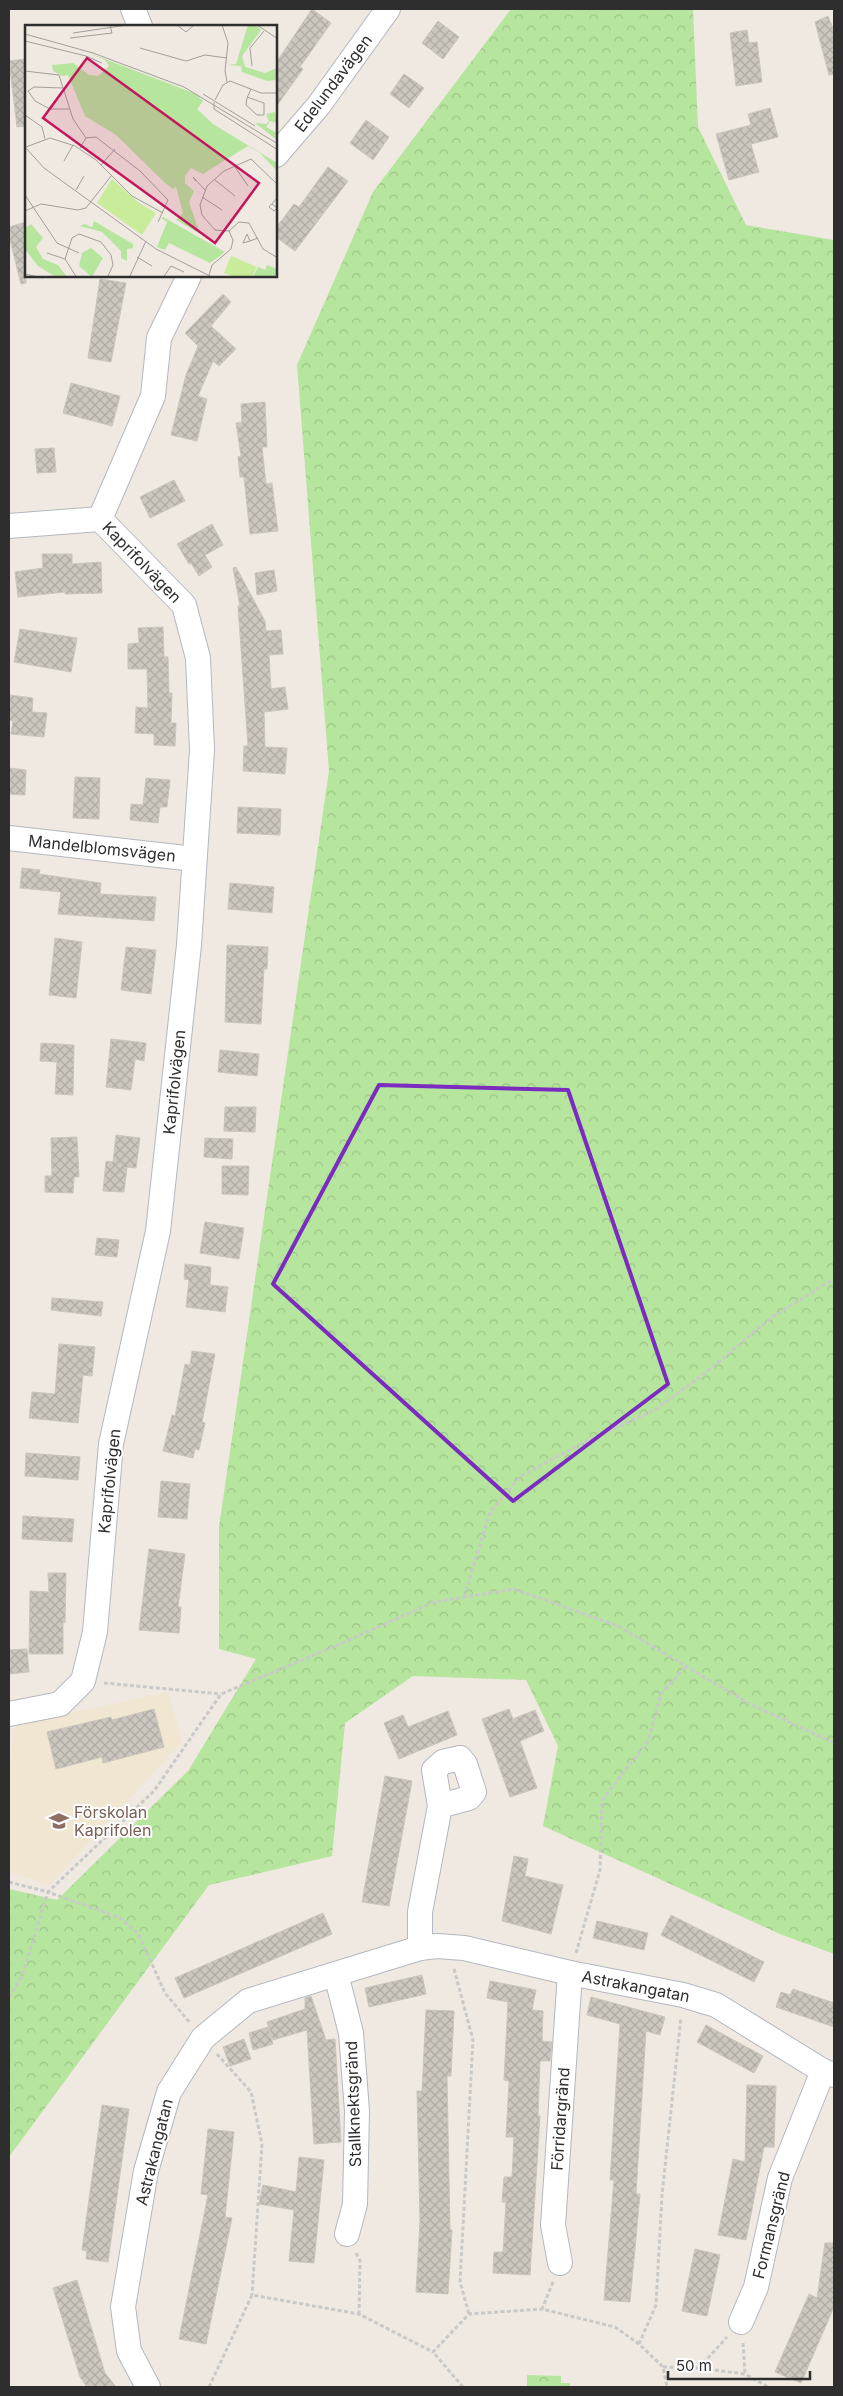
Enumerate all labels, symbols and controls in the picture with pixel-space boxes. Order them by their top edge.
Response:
inset map [25,25,278,278]
street label: Edelundavägen [290,30,376,136]
street label: Kaprifolvägen [98,517,186,607]
street label: Mandelblomsvägen [27,830,177,866]
street label: Kaprifolvägen [159,1029,189,1135]
street label: Kaprifolvägen [94,1428,124,1534]
place label: Förskolan Kaprifolen [74,1802,151,1840]
school or university icon: Förskolan Kaprifolen [48,1810,70,1832]
street label: Astrakangatan [580,1966,692,2006]
street label: Stallknektsgränd [341,2041,365,2167]
street label: Förridargränd [546,2067,574,2171]
street label: Astrakangatan [131,2096,177,2208]
street label: Formansgränd [748,2169,794,2281]
scale bar [668,2348,810,2380]
text: 50 m [676,2356,712,2375]

